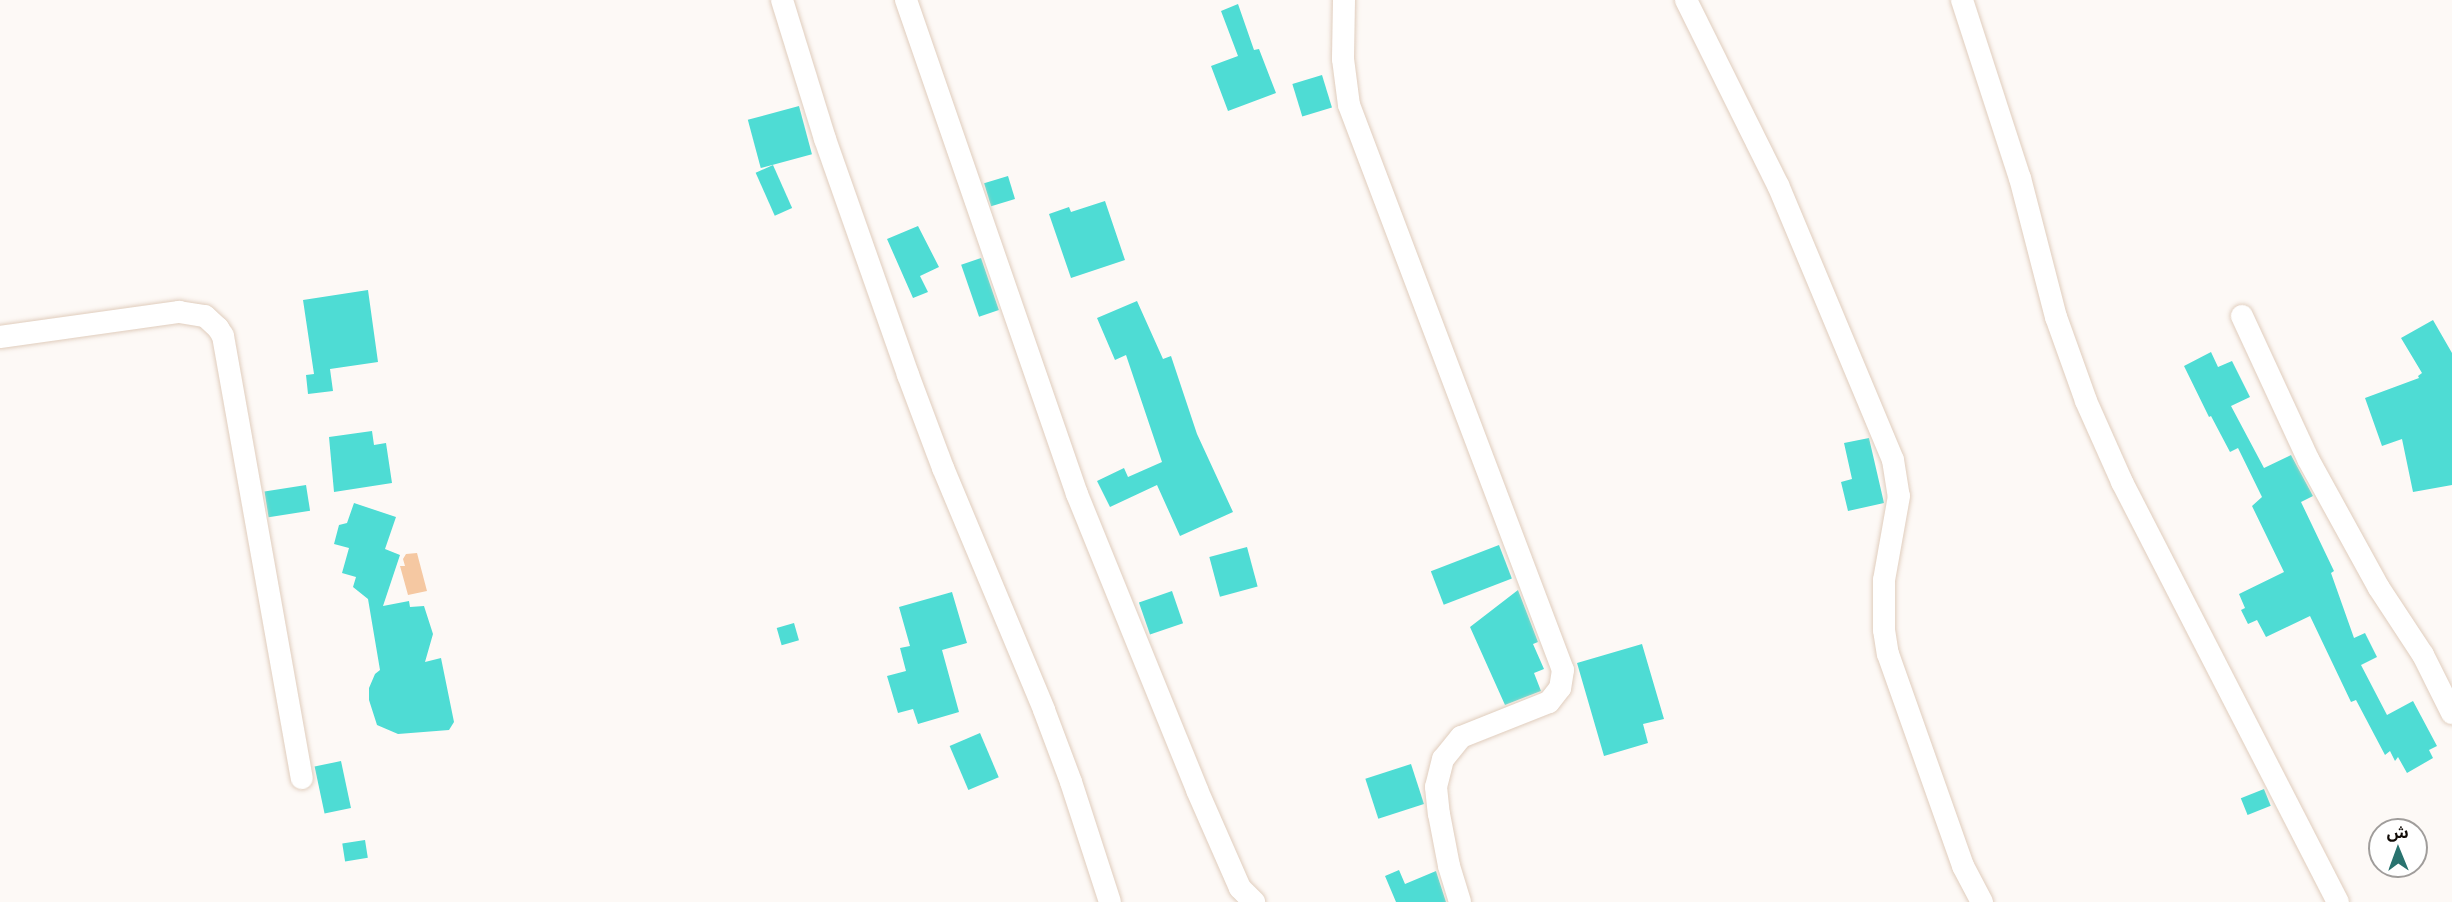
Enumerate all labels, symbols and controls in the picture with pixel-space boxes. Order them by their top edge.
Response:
north arrow [2368,818,2428,878]
text: ش [2387,822,2409,842]

